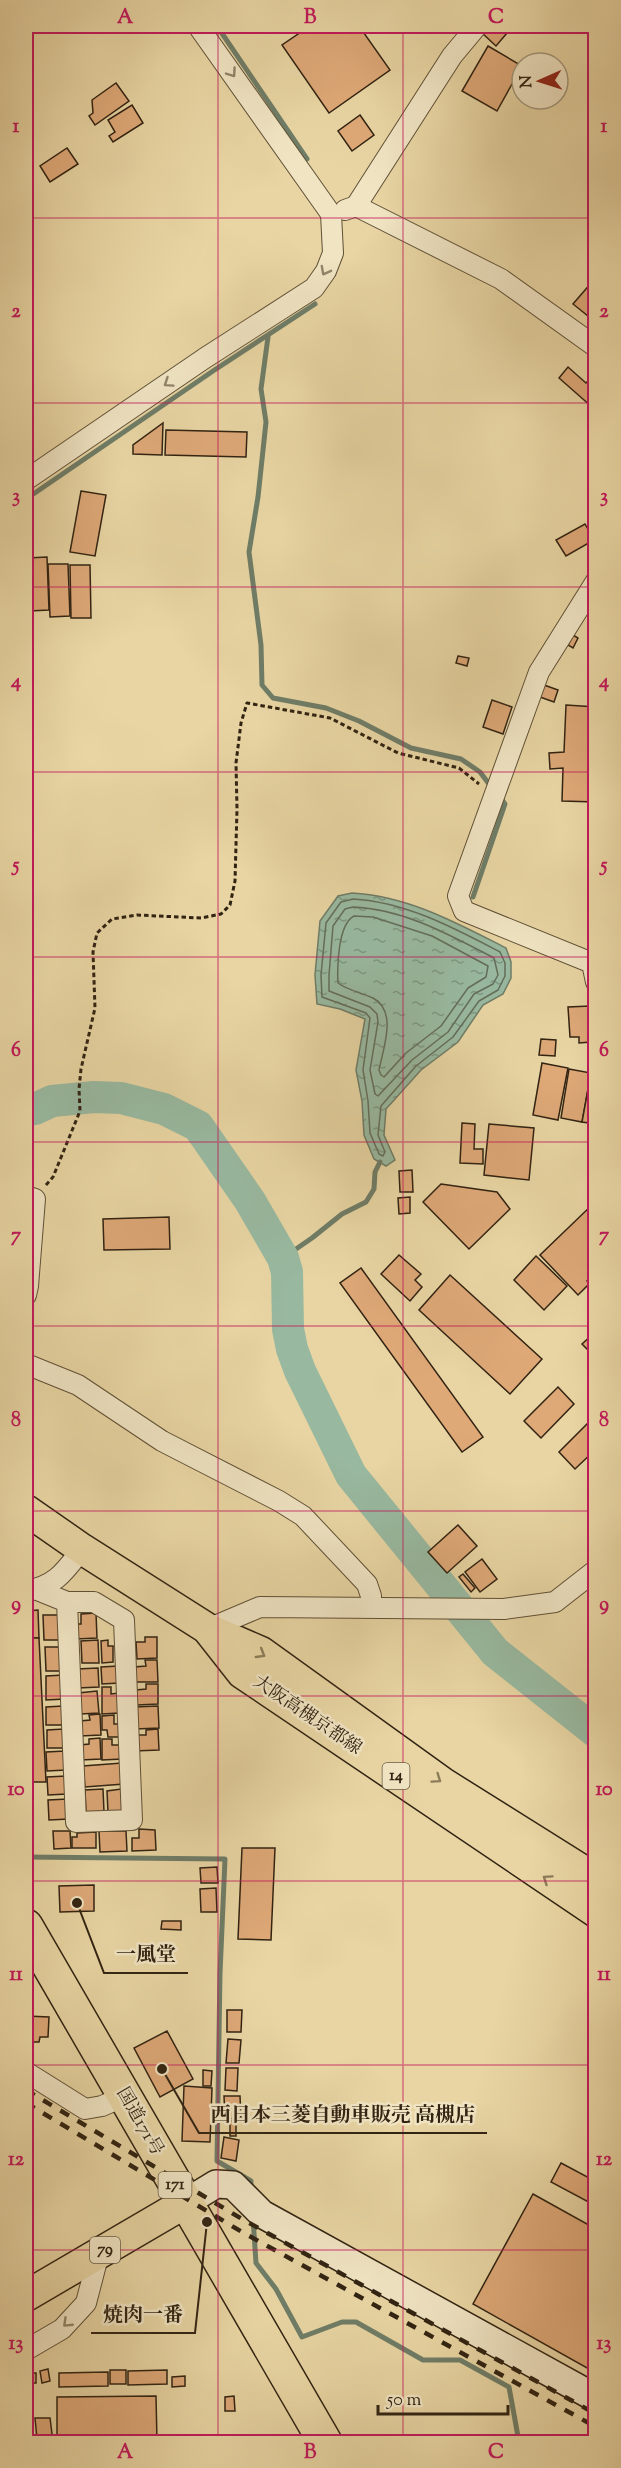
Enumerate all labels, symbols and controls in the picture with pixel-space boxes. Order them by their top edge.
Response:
text: A [117,4,134,33]
text: B [304,4,317,33]
text: C [488,4,504,33]
north arrow [510,51,570,111]
one-way arrow [225,67,236,78]
text: N [516,74,539,89]
text: 1 [13,113,20,142]
text: 1 [601,113,608,142]
one-way arrow [321,265,332,275]
text: 2 [11,298,21,327]
text: 2 [599,298,609,327]
one-way arrow [164,376,175,387]
text: 3 [12,483,20,512]
text: 3 [600,483,608,512]
text: 4 [10,668,21,697]
text: 4 [598,668,609,697]
text: 5 [11,852,20,881]
text: 5 [599,852,608,881]
text: 6 [11,1037,21,1066]
text: 6 [599,1037,609,1066]
text: 7 [11,1222,22,1251]
text: 7 [599,1222,610,1251]
text: 8 [11,1407,21,1436]
text: 8 [599,1407,609,1436]
text: 9 [11,1591,21,1620]
text: 9 [599,1591,609,1620]
one-way arrow [255,1646,265,1658]
street label: 大阪高槻京都線 [248,1670,366,1762]
road number: 14 [382,1763,410,1789]
one-way arrow [431,1772,442,1783]
text: 10 [7,1776,25,1805]
text: 10 [595,1776,613,1805]
one-way arrow [543,1875,554,1886]
callout: 一風堂 [104,1935,188,1973]
text: 一風堂 [116,1942,176,1971]
text: 11 [9,1961,23,1990]
text: 11 [597,1961,611,1990]
street label: 国道171号 [109,2083,169,2161]
callout: 西日本三菱自動車販売 高槻店 [199,2095,487,2133]
text: 西日本三菱自動車販売 高槻店 [211,2102,475,2131]
text: 12 [8,2146,25,2175]
text: 12 [596,2146,613,2175]
road number: 171 [158,2172,192,2198]
road number: 79 [90,2237,120,2263]
callout: 焼肉一番 [91,2295,195,2333]
text: 焼肉一番 [103,2302,183,2331]
one-way arrow [63,2316,73,2327]
text: 13 [9,2330,23,2359]
text: 13 [597,2330,611,2359]
scale bar [378,2378,508,2416]
text: 50 m [386,2388,422,2414]
text: A [117,2439,134,2468]
text: B [304,2439,317,2468]
text: C [488,2439,504,2468]

